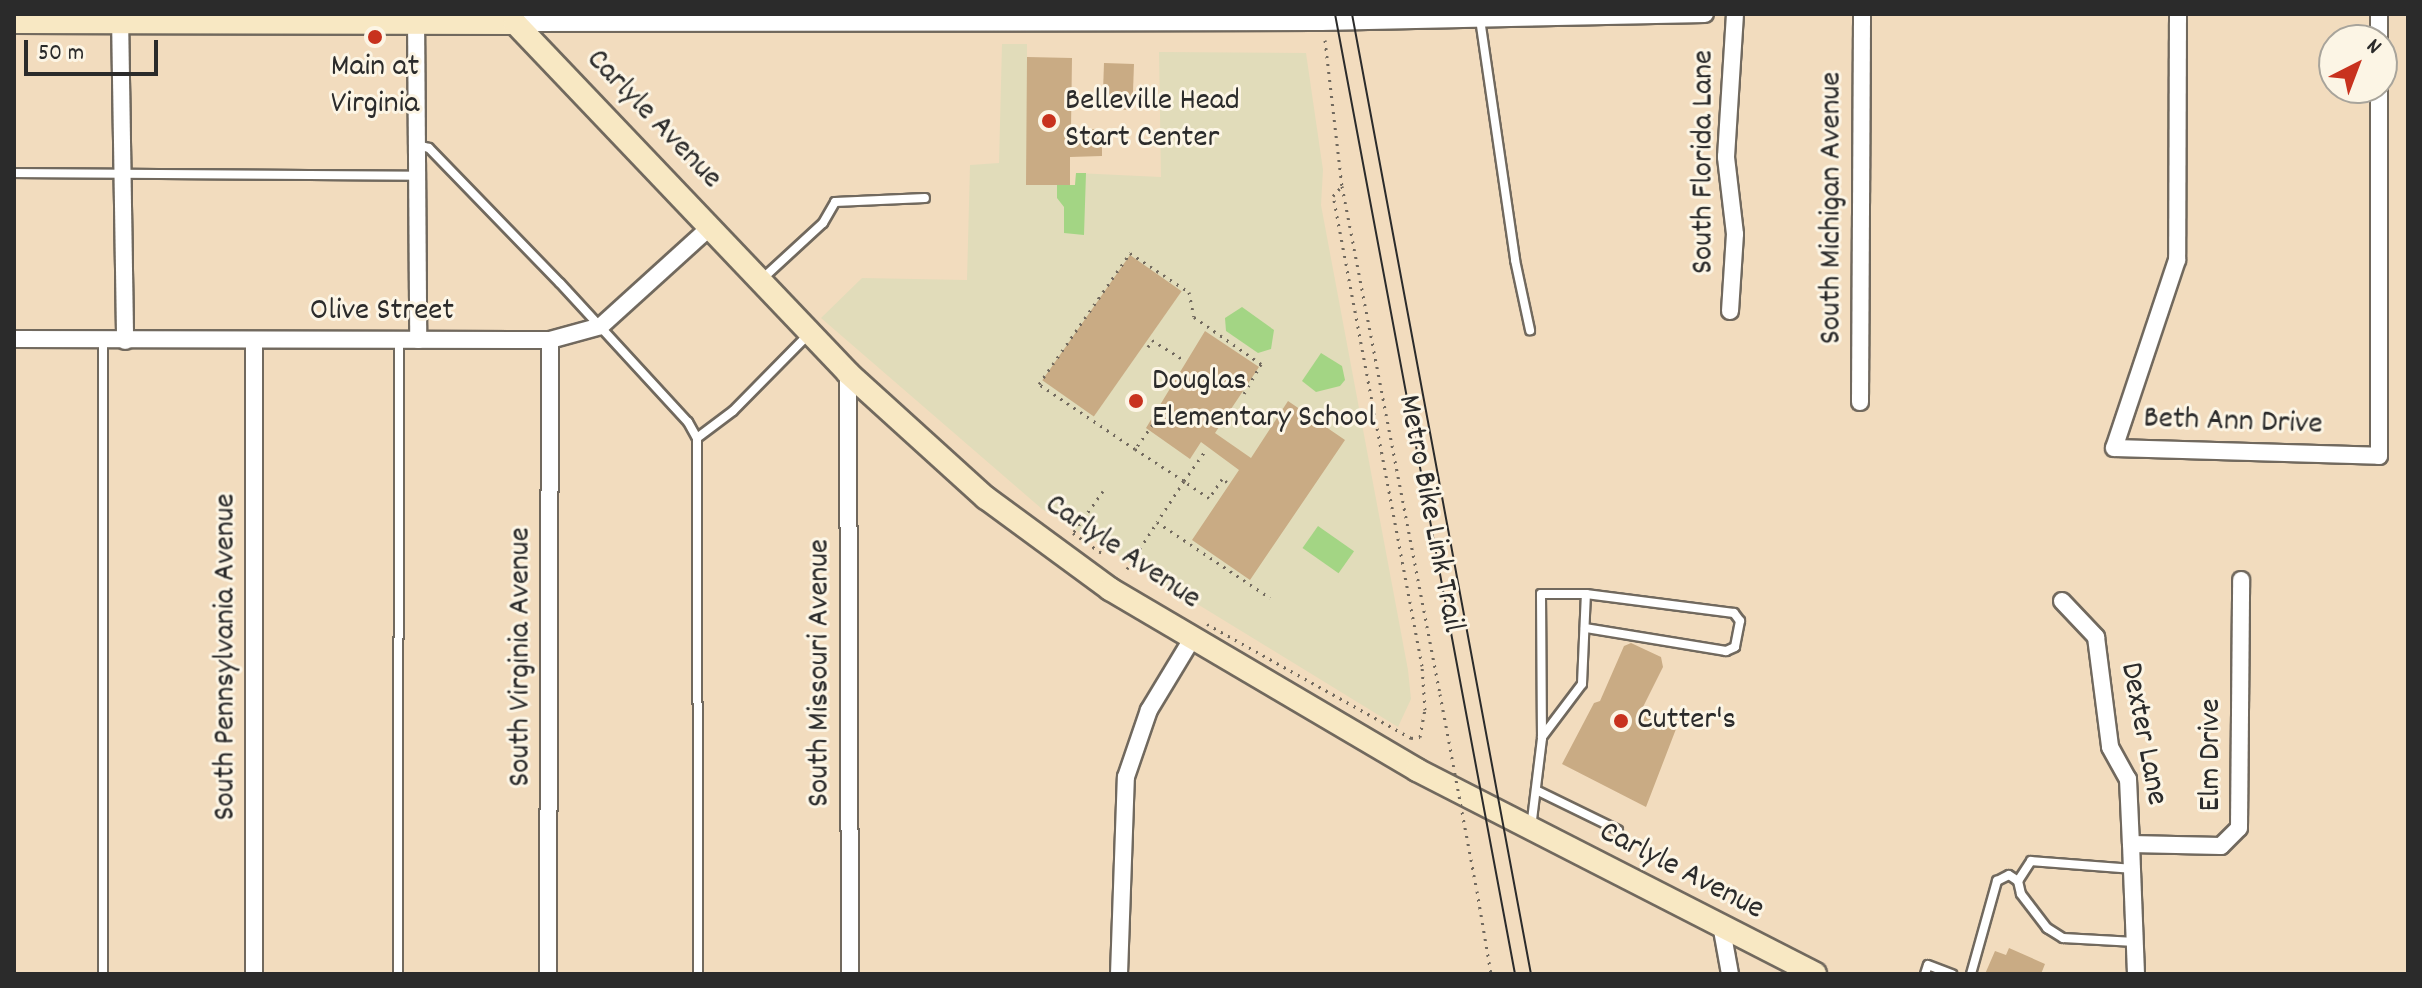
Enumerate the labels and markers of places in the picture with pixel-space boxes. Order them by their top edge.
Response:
marker: Main at Virginia [366,28,384,46]
place label: Main at Virginia [331,50,419,125]
place label: Belleville Head Start Center [1065,84,1240,159]
marker: Belleville Head Start Center [1040,112,1058,130]
place label: Douglas Elementary School [1152,364,1376,439]
marker: Douglas Elementary School [1127,392,1145,410]
place label: Cutter's [1637,702,1736,740]
marker: Cutter's [1612,712,1630,730]

